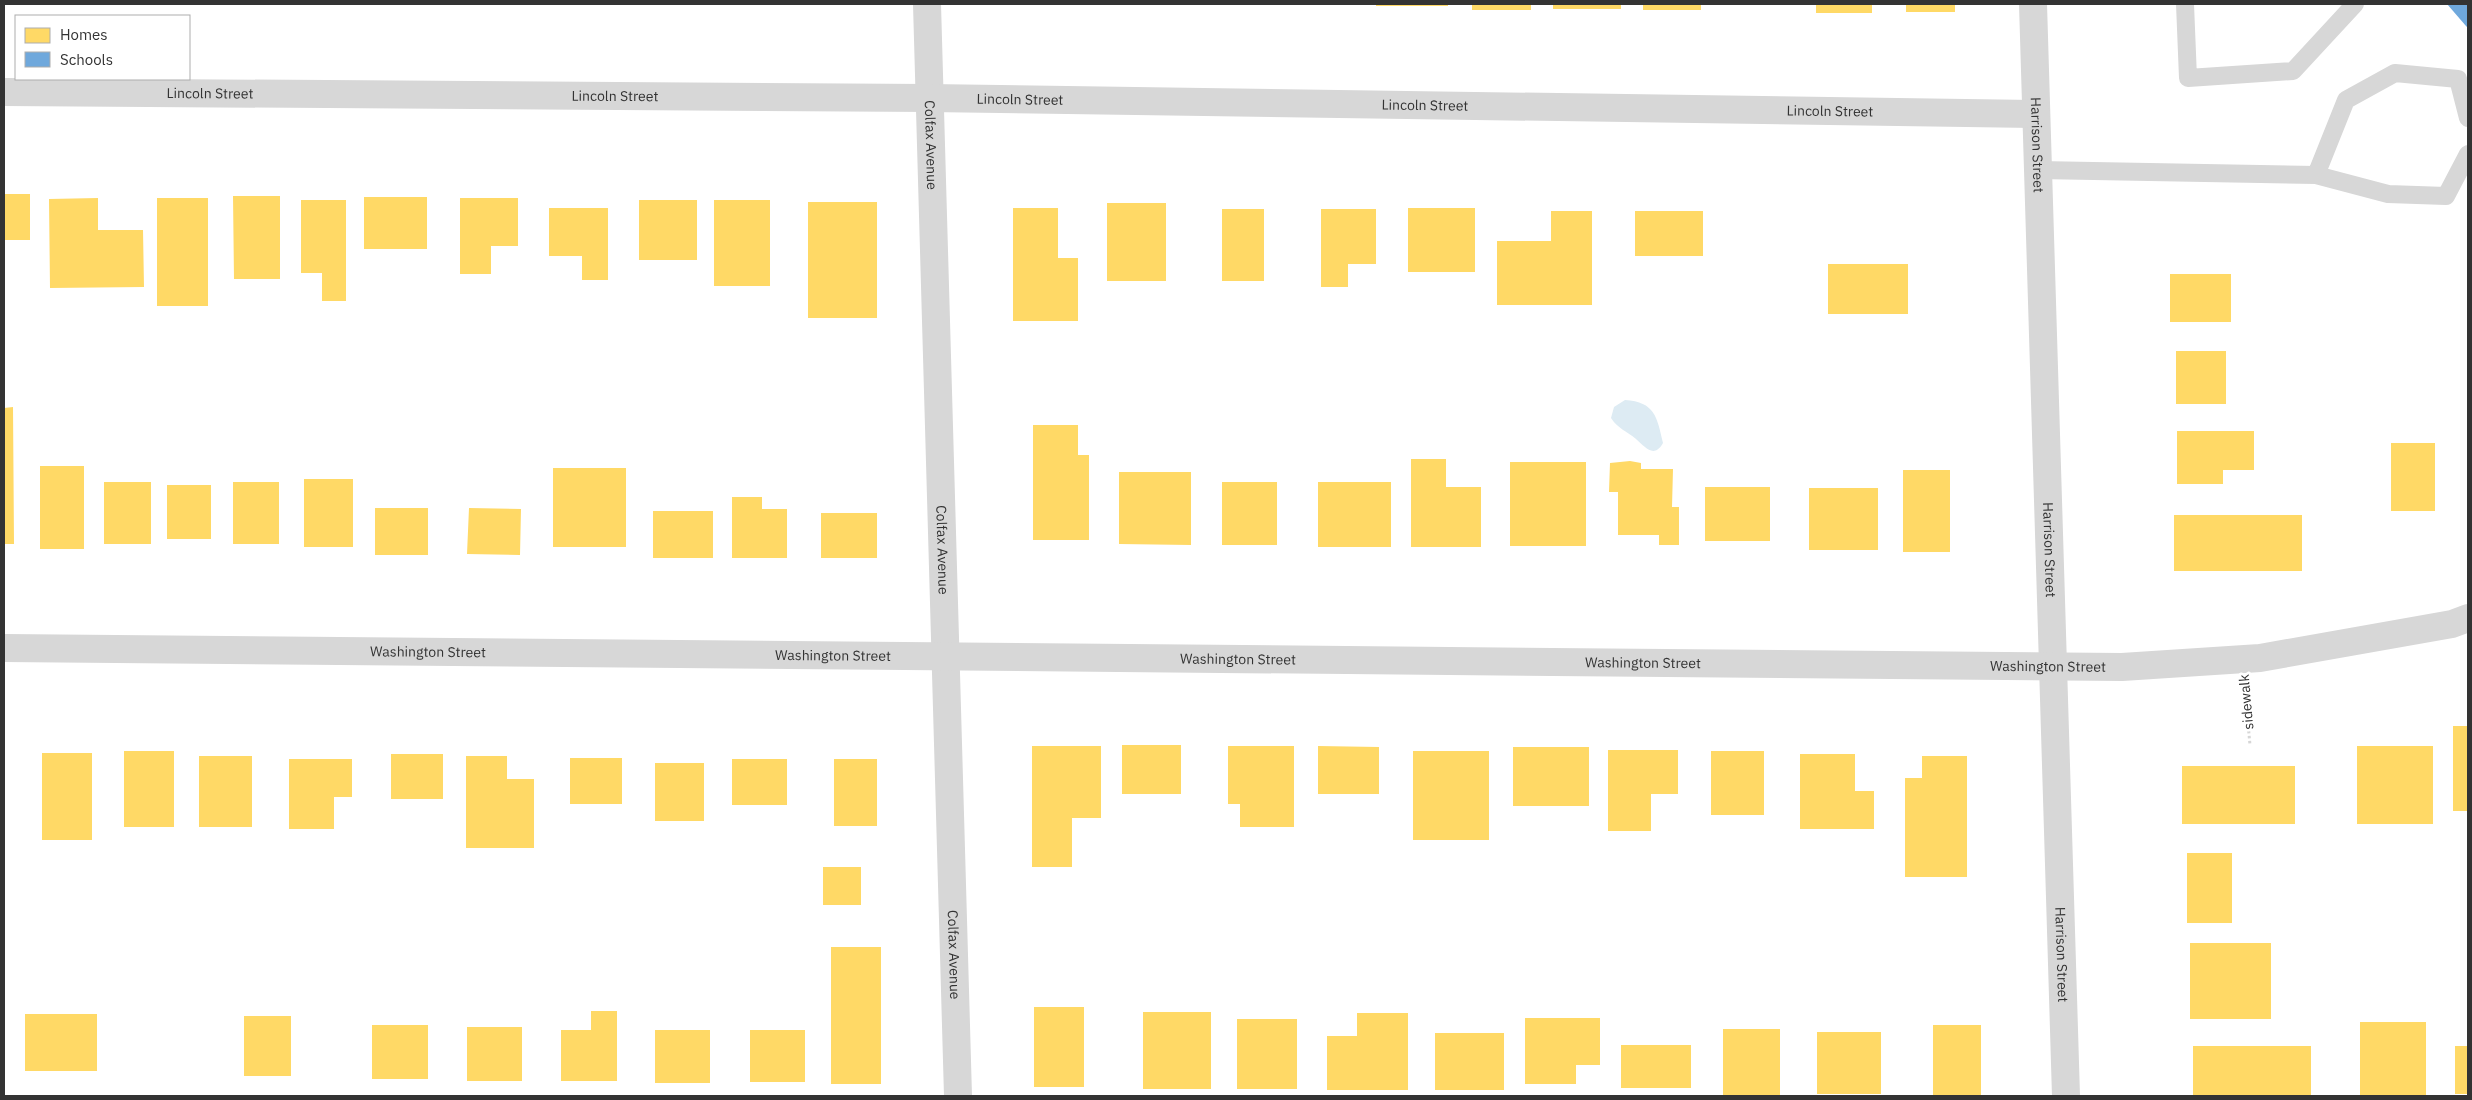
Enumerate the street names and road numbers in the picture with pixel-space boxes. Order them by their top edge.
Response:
street label: Lincoln Street [167,84,254,103]
street label: Lincoln Street [572,87,659,105]
street label: Lincoln Street [976,90,1064,109]
street label: Lincoln Street [1381,96,1469,115]
street label: Harrison Street [2027,97,2048,193]
street label: Colfax Avenue [921,100,941,190]
street label: Lincoln Street [1786,101,1873,121]
street label: Harrison Street [2039,502,2060,598]
street label: Colfax Avenue [932,505,953,595]
street label: Washington Street [370,642,486,661]
street label: Washington Street [775,646,891,665]
street label: Washington Street [1180,650,1296,669]
street label: Washington Street [1585,653,1701,672]
street label: Washington Street [1990,657,2106,676]
street label: sidewalk [2235,673,2257,730]
street label: Harrison Street [2051,907,2072,1003]
street label: Colfax Avenue [944,910,964,1000]

